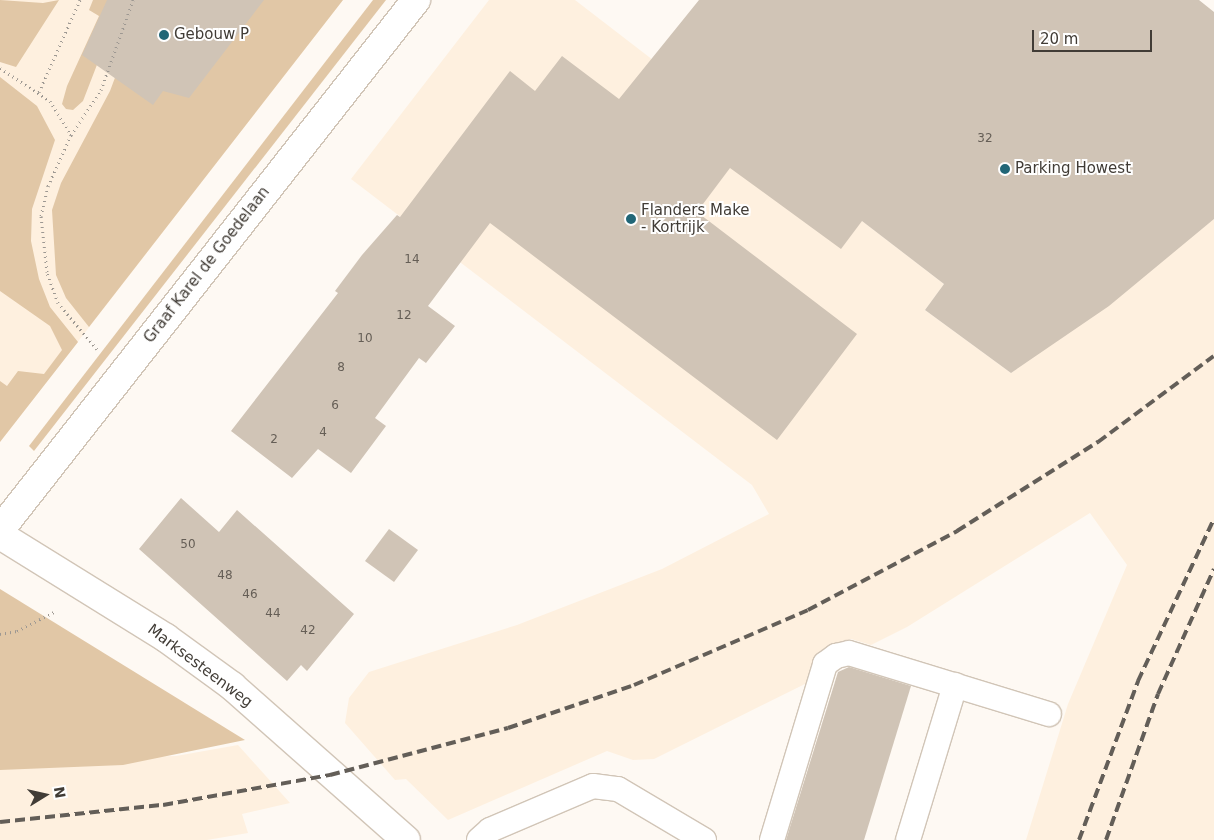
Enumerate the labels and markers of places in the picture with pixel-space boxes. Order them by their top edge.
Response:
place label: Gebouw P [174,26,249,44]
marker: Gebouw P [158,29,170,41]
place label: Parking Howest [1015,160,1131,178]
marker: Parking Howest [999,163,1011,175]
place label: Flanders Make - Kortrijk [641,201,750,236]
marker: Flanders Make - Kortrijk [625,213,637,225]

